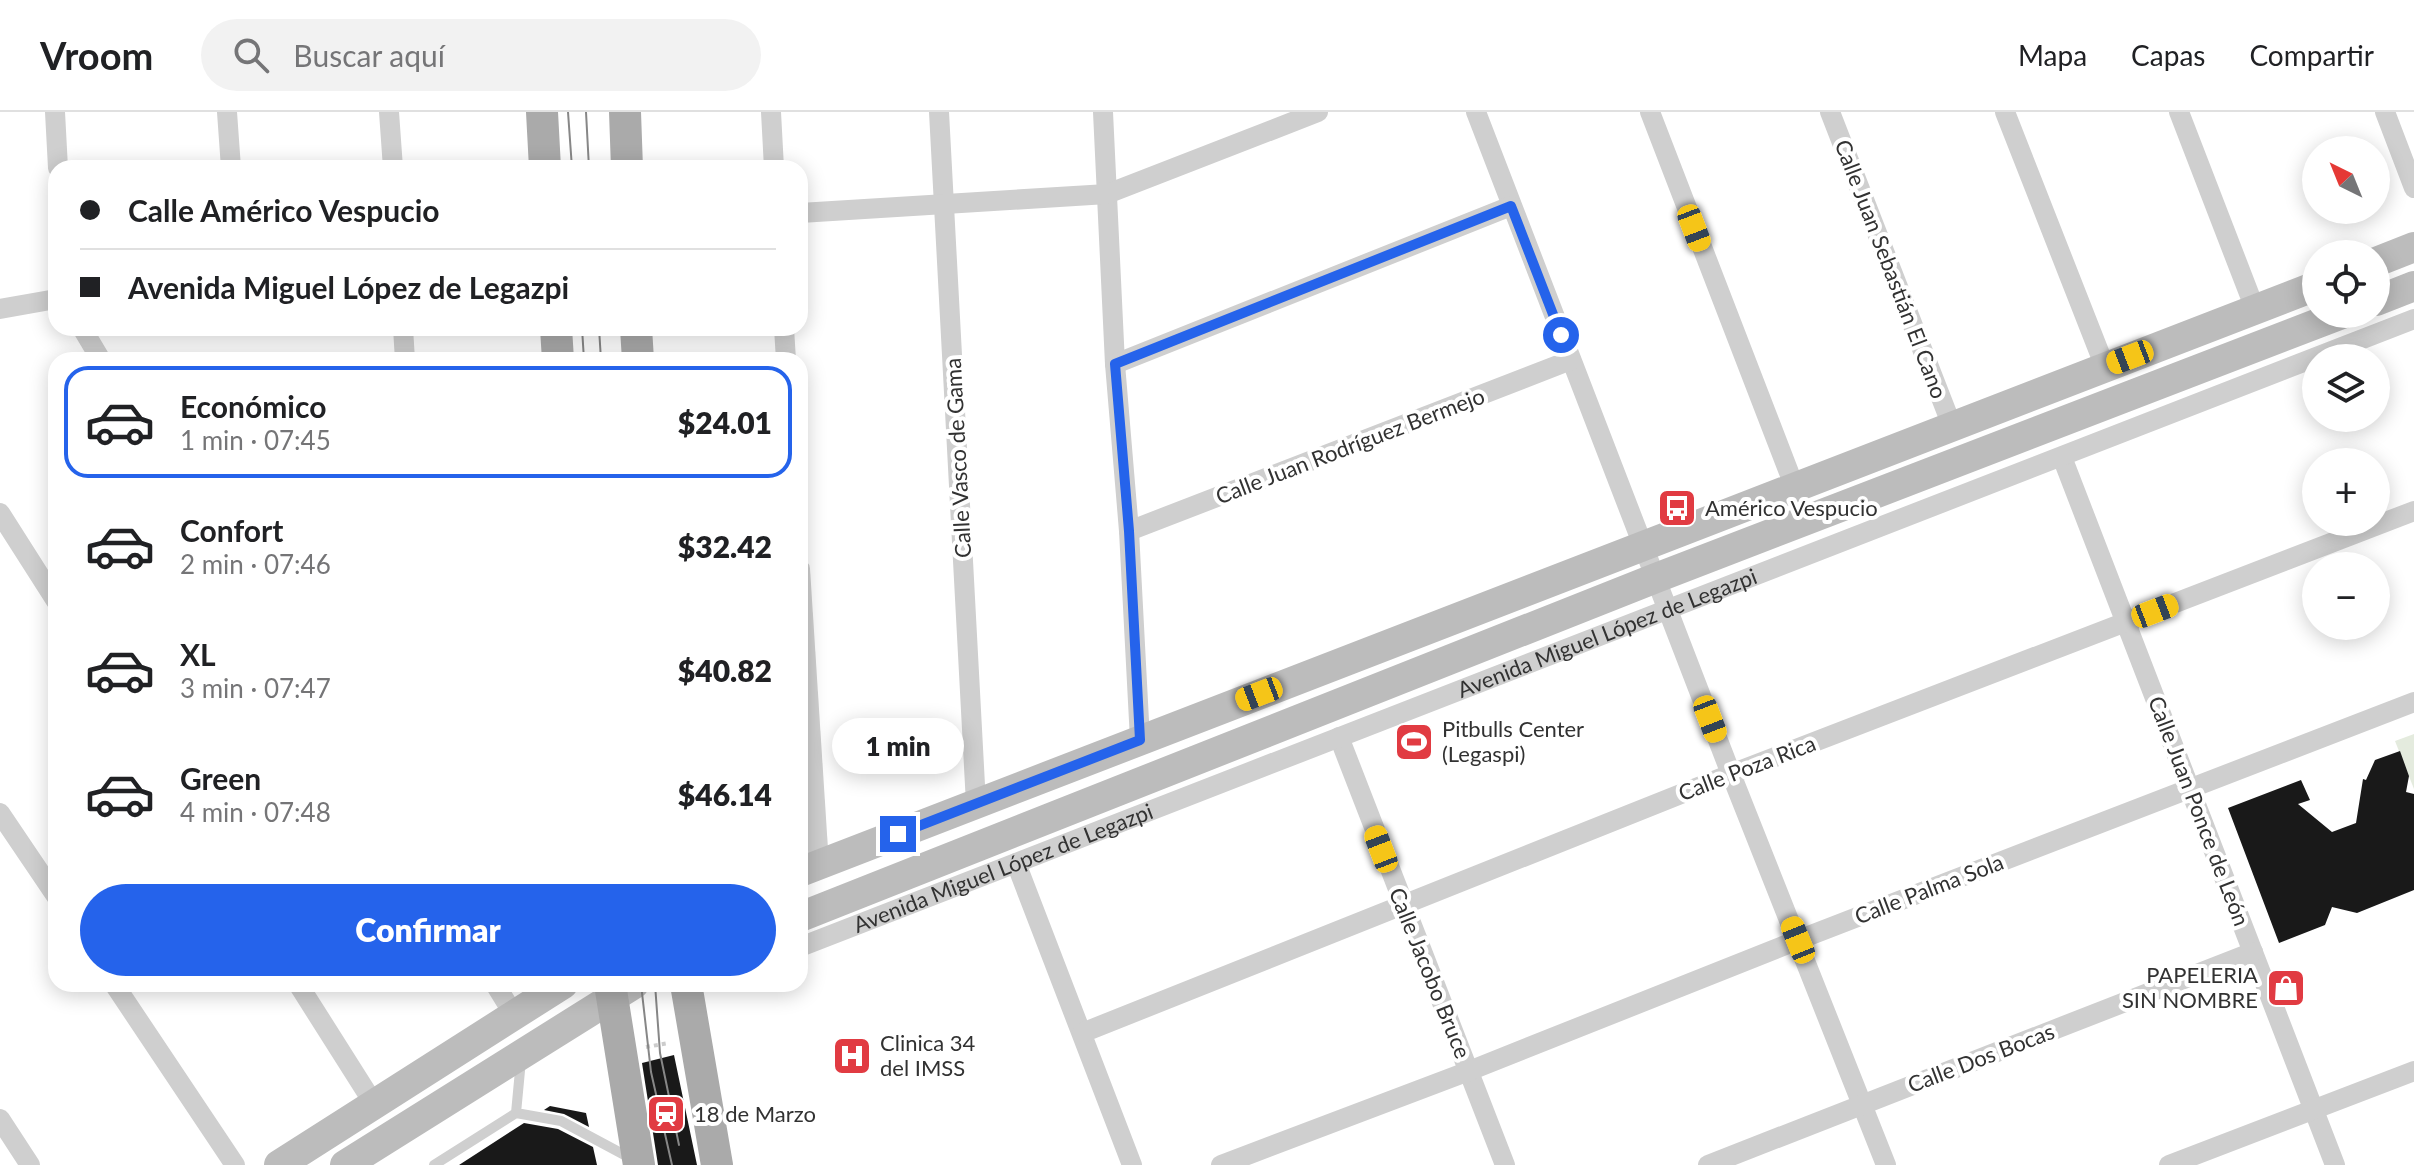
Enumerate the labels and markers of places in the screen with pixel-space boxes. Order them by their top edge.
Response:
bus stop icon: Américo Vespucio [1656,487,1698,529]
place label: Américo Vespucio [1705,494,1878,521]
place label: Pitbulls Center (Legaspi) [1442,715,1584,767]
sports icon: Pitbulls Center (Legaspi) [1393,721,1435,763]
place label: PAPELERIA SIN NOMBRE [2122,961,2258,1013]
shop icon: PAPELERIA SIN NOMBRE [2265,967,2307,1009]
place label: Clinica 34 del IMSS [880,1029,976,1081]
hospital icon: Clinica 34 del IMSS [831,1035,873,1077]
station icon: 18 de Marzo [645,1093,687,1135]
place label: 18 de Marzo [694,1100,816,1127]

